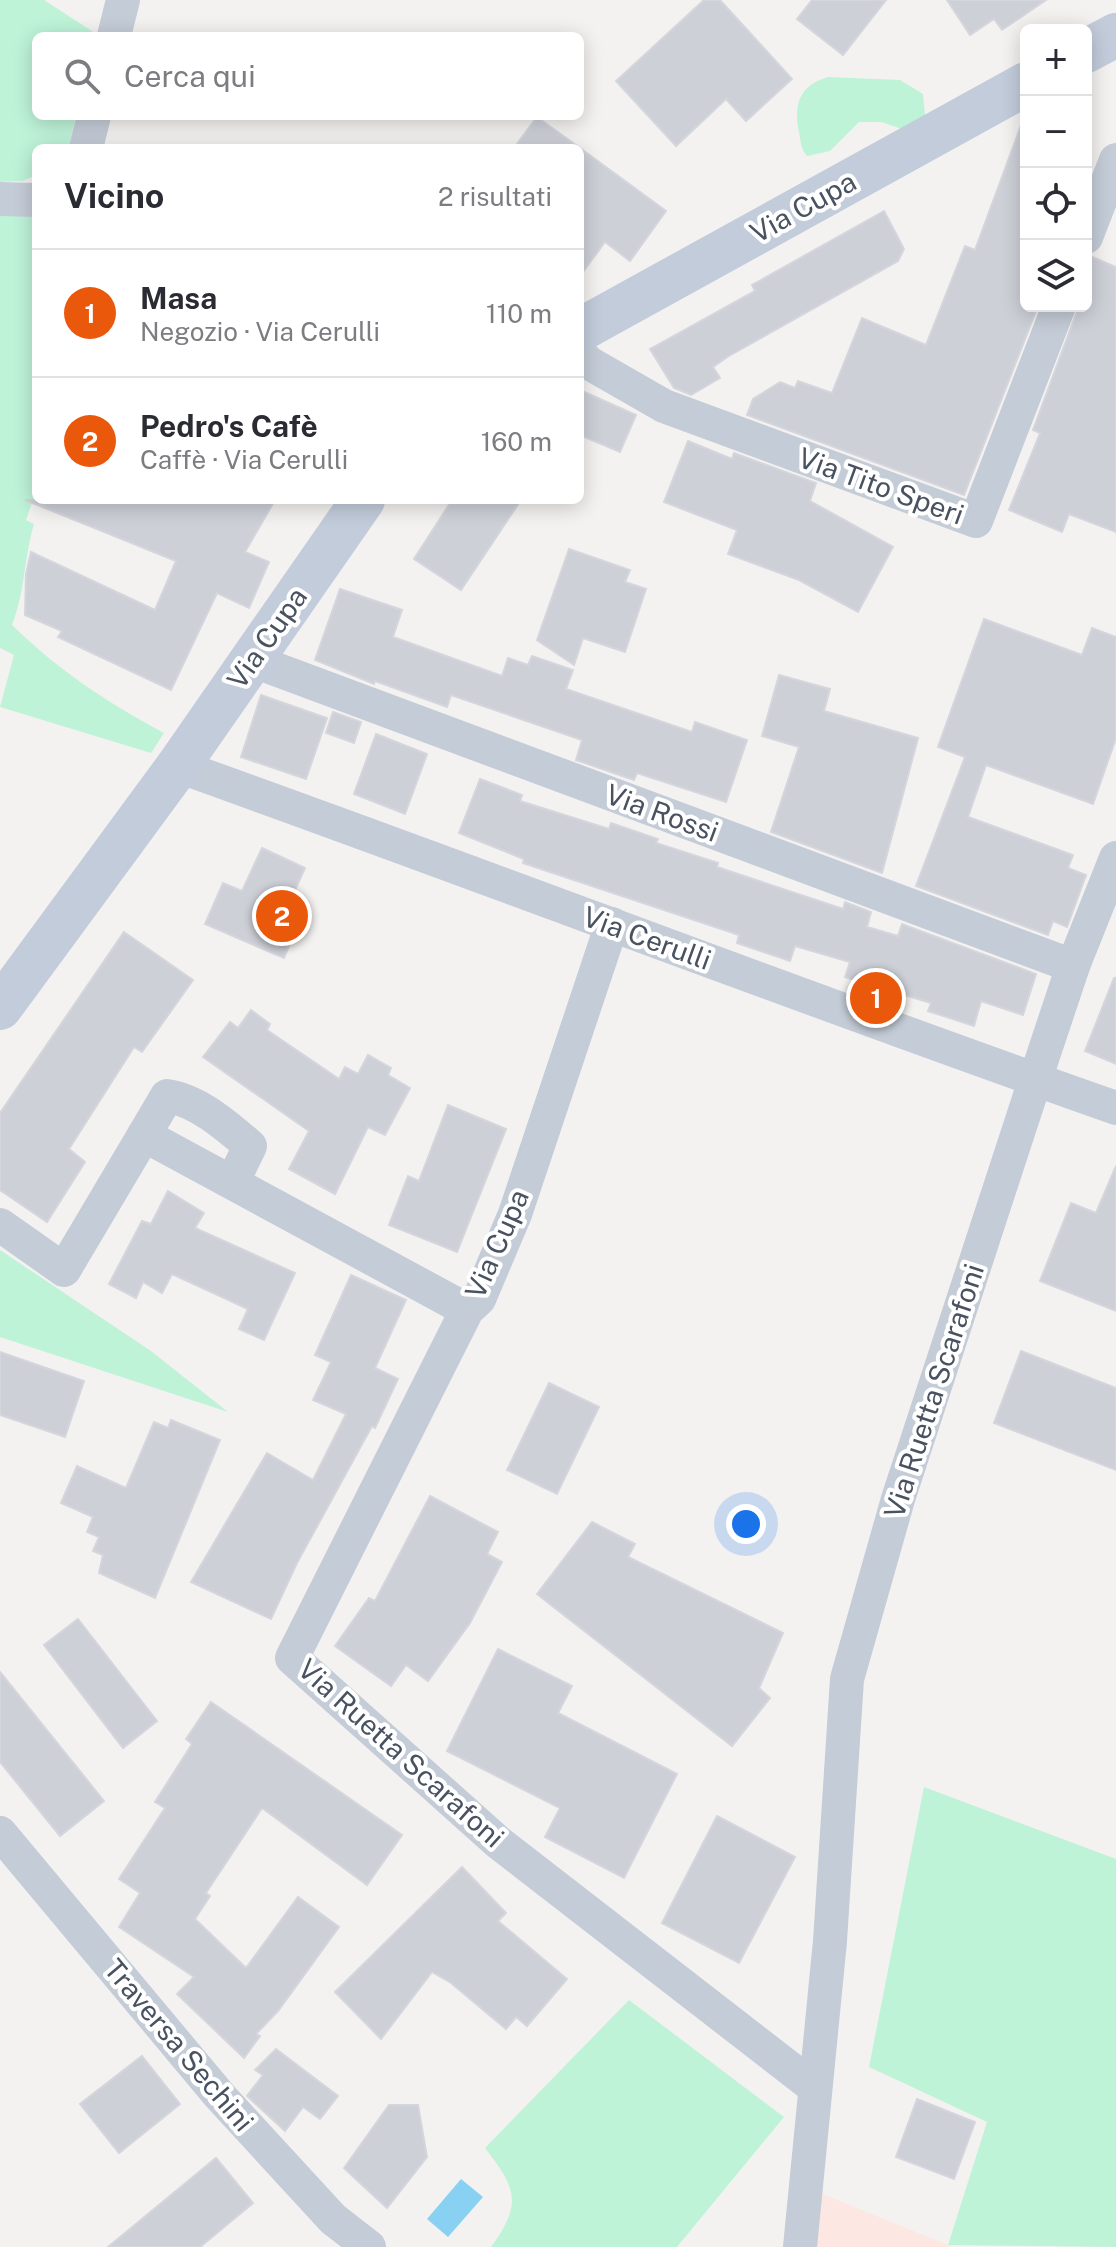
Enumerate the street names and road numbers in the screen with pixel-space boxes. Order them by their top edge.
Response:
street label: Via Cupa [744,164,861,249]
street label: Via Tito Speri [794,440,968,531]
street label: Via Cupa [220,581,313,695]
street label: Via Rossi [601,777,723,848]
street label: Via Cerulli [579,899,716,976]
street label: Via Cupa [458,1184,535,1303]
street label: Via Ruetta Scarafoni [877,1260,990,1522]
street label: Via Ruetta Scarafoni [292,1652,511,1854]
street label: Traversa Sechini [98,1952,261,2137]

